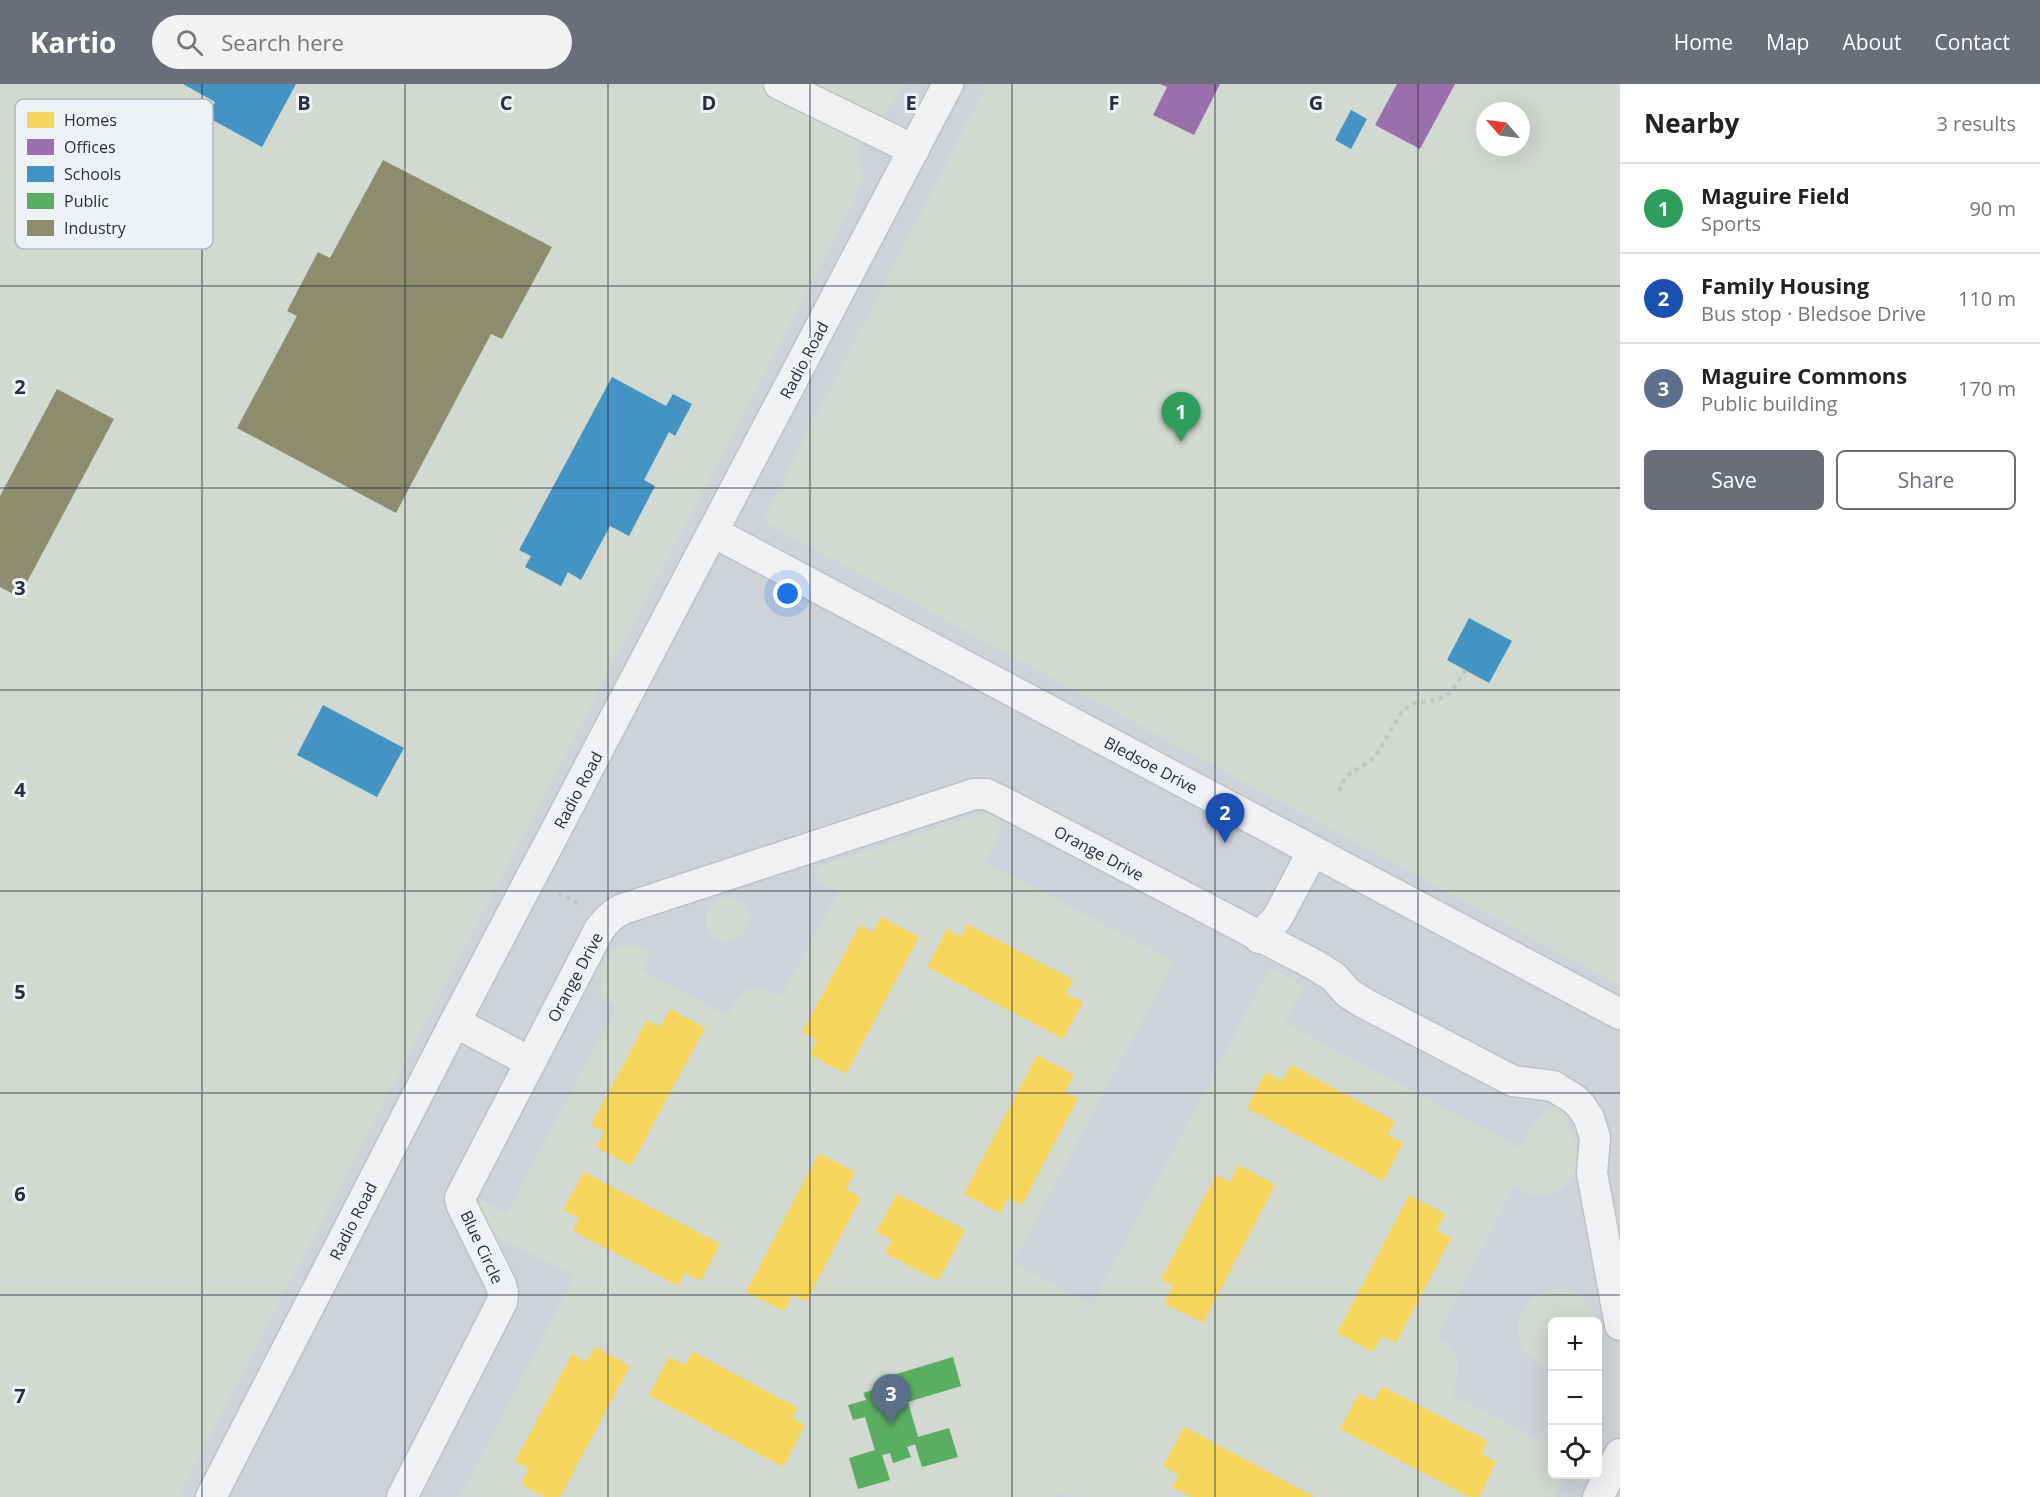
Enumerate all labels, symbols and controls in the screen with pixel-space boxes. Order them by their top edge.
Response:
search box [152,15,572,69]
text: Kartio [30,23,116,61]
icon: search [173,26,206,59]
text: Search here [221,27,344,57]
text: Home [1674,28,1733,56]
text: Map [1766,28,1809,56]
text: About [1842,28,1902,56]
text: Contact [1935,28,2010,56]
text: B [297,89,311,116]
text: C [500,89,513,116]
text: D [702,89,716,116]
text: E [905,89,917,116]
text: F [1109,89,1119,116]
text: G [1309,89,1323,116]
legend [15,99,213,249]
north arrow [1476,102,1530,156]
text: Nearby [1644,105,1739,141]
text: Homes [64,109,117,131]
text: 3 results [1936,110,2016,137]
text: Offices [64,136,116,158]
text: Schools [64,163,121,185]
text: Maguire Field [1701,180,1850,210]
text: Public [64,190,109,212]
text: 1 [1658,195,1669,222]
text: 90 m [1969,195,2016,222]
text: Sports [1701,210,1761,237]
text: Industry [64,217,127,239]
text: Family Housing [1701,270,1869,300]
text: 2 [1658,285,1669,312]
text: 110 m [1958,285,2016,312]
text: Bus stop · Bledsoe Drive [1701,300,1926,327]
street label: Radio Road [774,318,834,402]
text: Maguire Commons [1701,360,1907,390]
text: 2 [14,373,26,400]
text: 3 [1658,375,1669,402]
text: 170 m [1958,375,2016,402]
text: Public building [1701,390,1837,417]
pin: 1 [1162,392,1200,442]
button: Save [1644,450,1824,510]
button: Share [1836,450,2016,510]
text: 3 [14,574,26,601]
your location [773,579,802,608]
street label: Bledsoe Drive [1100,731,1202,799]
street label: Radio Road [548,748,608,832]
text: 4 [14,776,26,803]
pin: 2 [1206,794,1244,843]
street label: Orange Drive [1050,820,1148,886]
street label: Orange Drive [542,928,608,1026]
text: 5 [14,978,26,1005]
street label: Radio Road [324,1178,382,1264]
text: 6 [14,1180,26,1207]
street label: Blue Circle [455,1207,509,1287]
map controls [1548,1317,1602,1479]
button: + [1548,1317,1602,1371]
button: − [1548,1371,1602,1425]
pin: 3 [872,1374,910,1424]
text: 7 [14,1382,26,1409]
button: locate [1548,1425,1602,1479]

